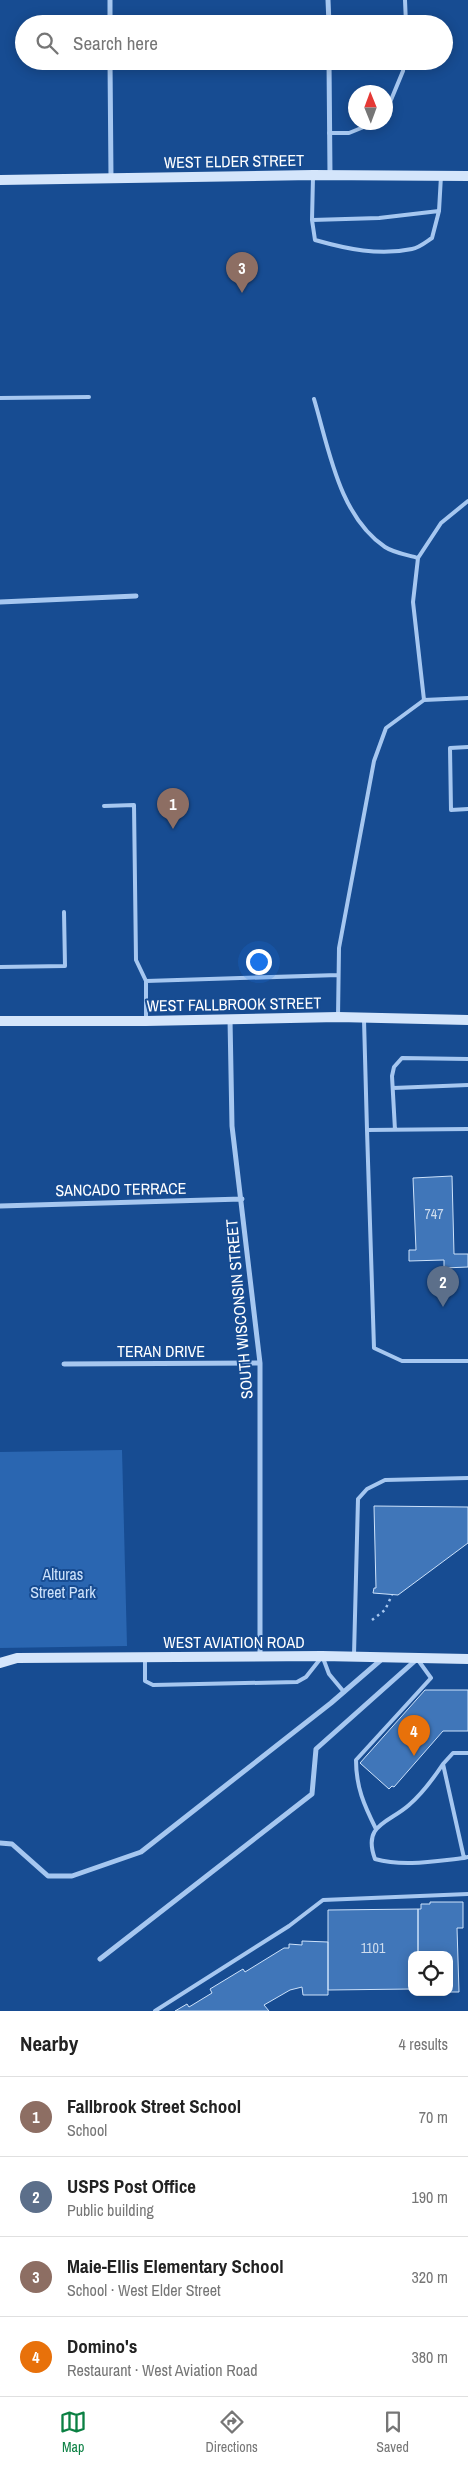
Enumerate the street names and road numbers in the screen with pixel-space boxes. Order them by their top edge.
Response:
street label: WEST ELDER STREET [164,149,304,173]
street label: WEST FALLBROOK STREET [146,991,322,1017]
street label: SANCADO TERRACE [55,1177,187,1201]
street label: SOUTH WISCONSIN STREET [220,1218,258,1400]
street label: TERAN DRIVE [117,1340,205,1362]
street label: WEST AVIATION ROAD [163,1631,305,1653]

